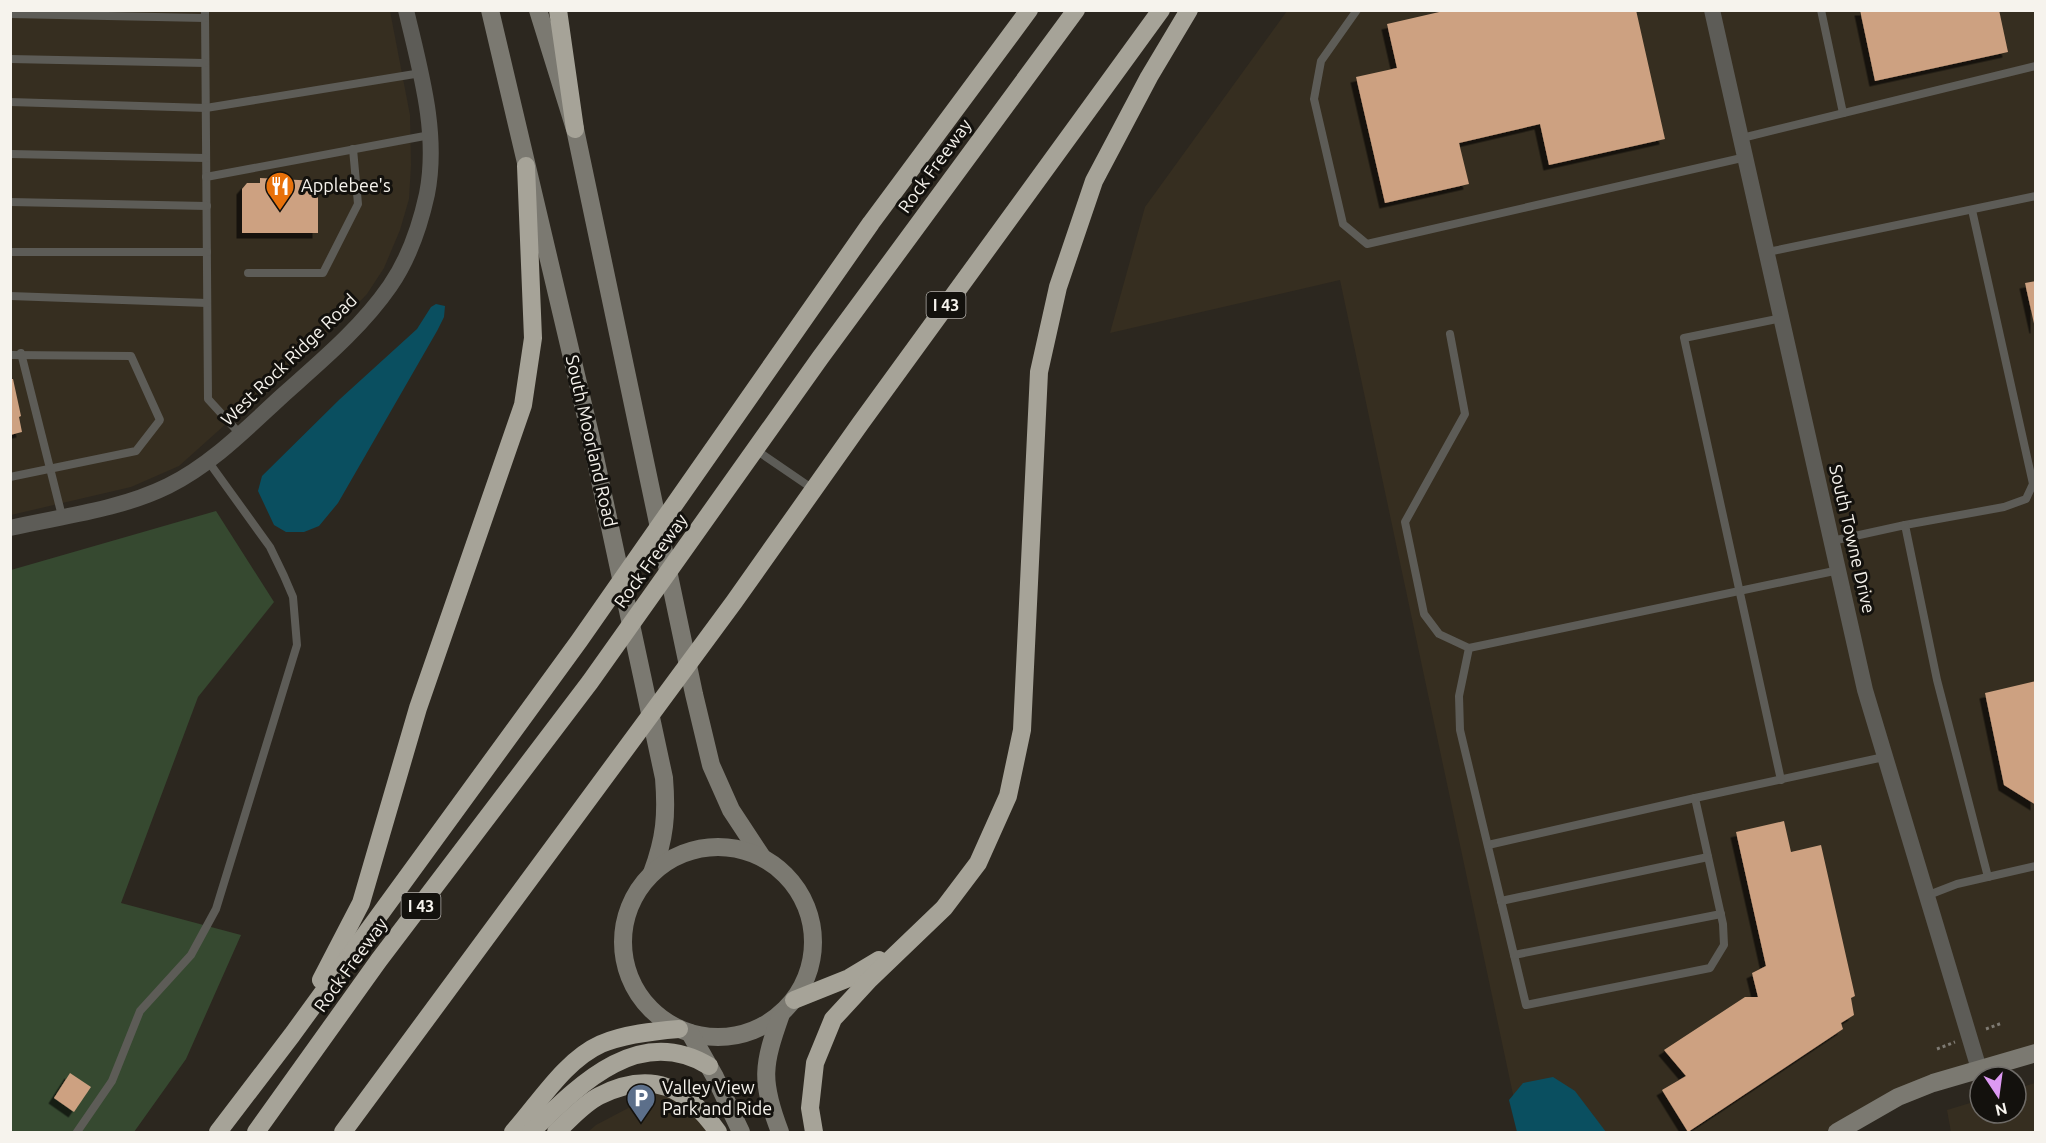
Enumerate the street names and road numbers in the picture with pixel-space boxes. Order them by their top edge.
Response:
street label: Rock Freeway [893,114,975,216]
street label: West Rock Ridge Road [216,289,360,429]
road number: I 43 [926,292,966,318]
street label: South Moorland Road [562,353,621,529]
street label: South Towne Drive [1826,462,1880,615]
street label: Rock Freeway [609,509,691,611]
road number: I 43 [402,893,440,919]
street label: Rock Freeway [309,913,391,1015]

